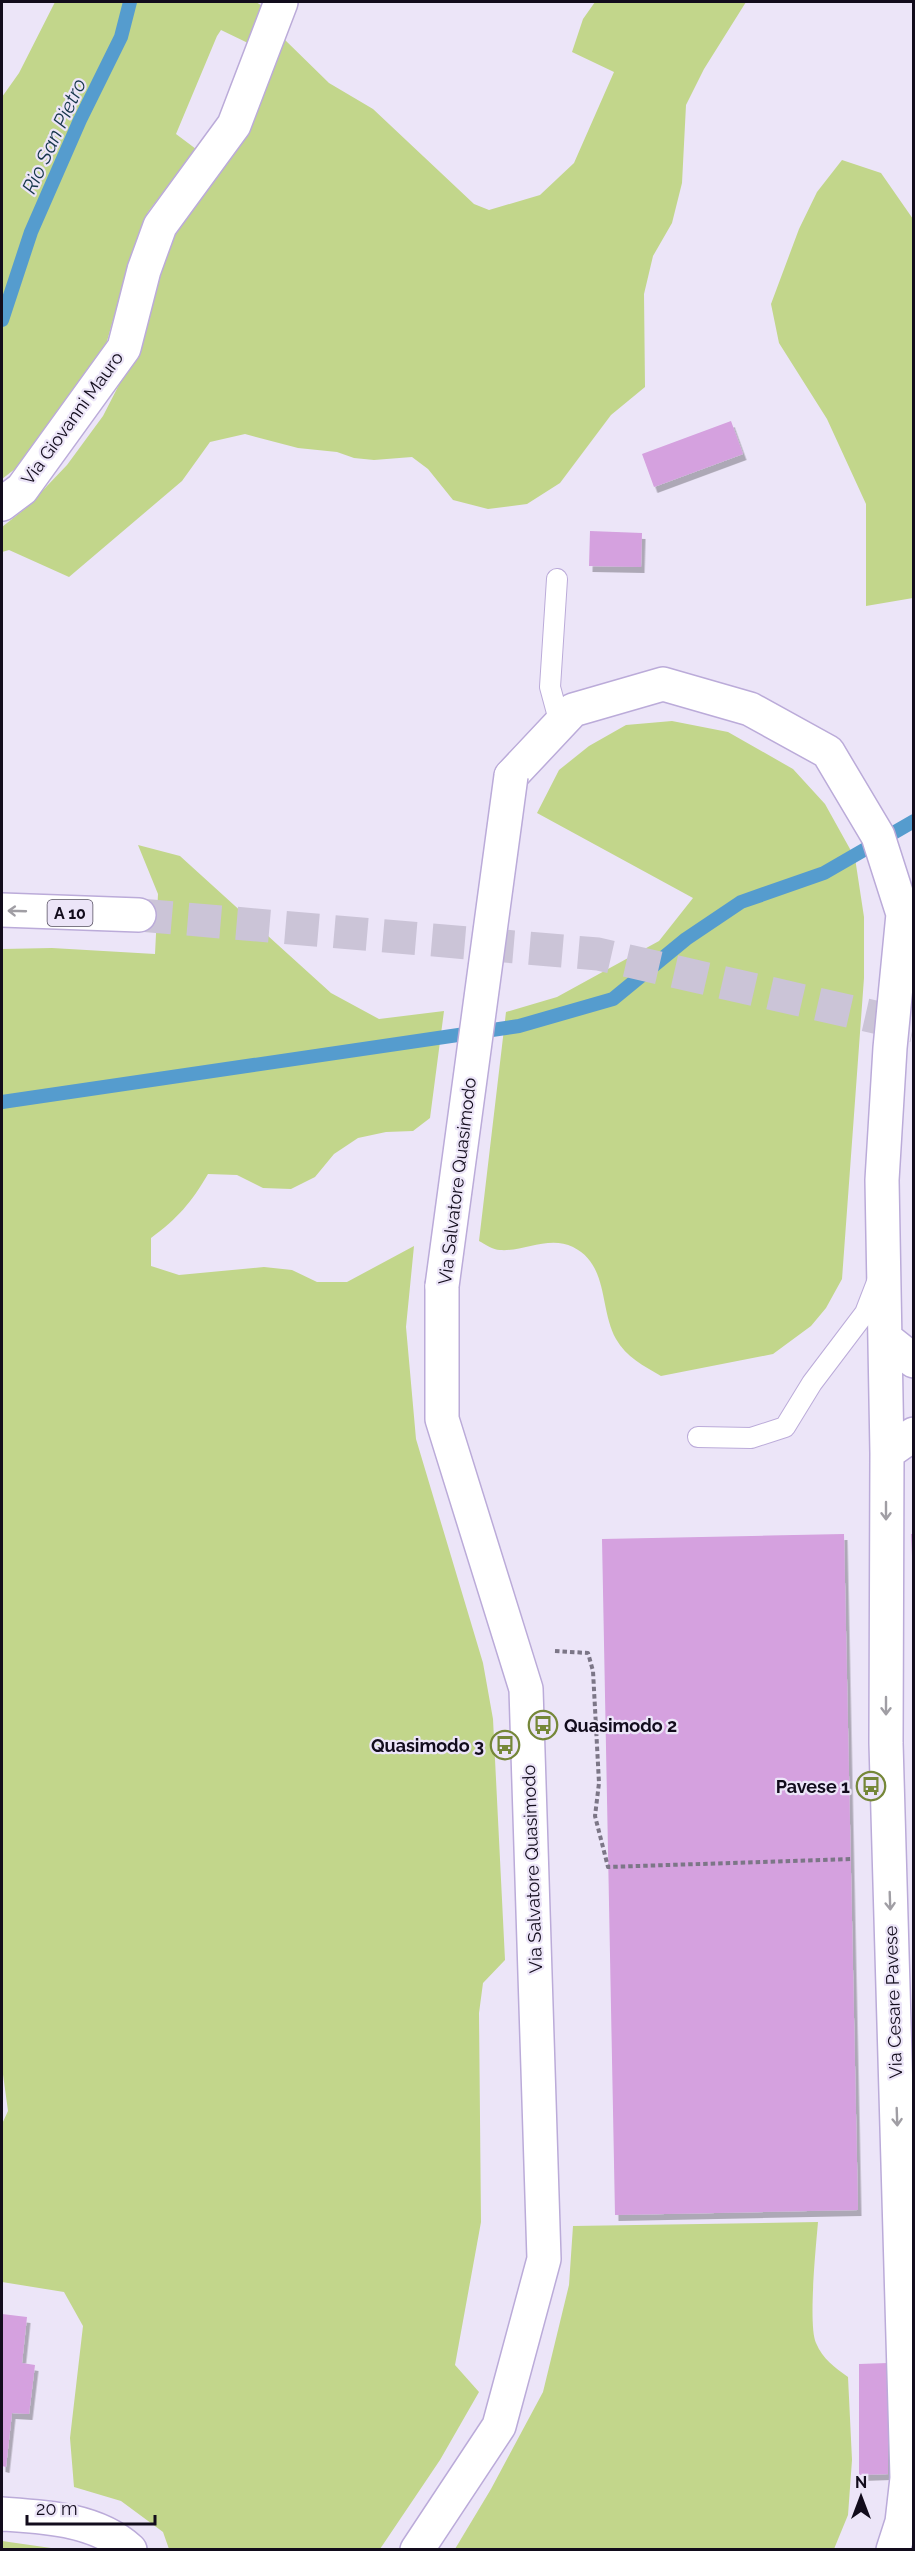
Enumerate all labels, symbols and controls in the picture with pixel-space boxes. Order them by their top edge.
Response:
water label: Rio San Pietro [17,75,91,197]
street label: Via Giovanni Mauro [17,347,127,489]
road number: A 10 [48,900,92,926]
one-way arrow [8,905,28,917]
street label: Via Salvatore Quasimodo [434,1076,480,1286]
one-way arrow [881,1501,892,1521]
one-way arrow [880,1696,892,1716]
bus stop icon: Quasimodo 2 [527,1709,559,1741]
place label: Quasimodo 2 [564,1715,677,1736]
bus stop icon: Quasimodo 3 [489,1729,521,1761]
place label: Quasimodo 3 [371,1735,484,1756]
street label: Via Salvatore Quasimodo [518,1764,546,1974]
bus stop icon: Pavese 1 [855,1770,887,1802]
place label: Pavese 1 [776,1776,850,1797]
one-way arrow [885,1891,896,1911]
street label: Via Cesare Pavese [880,1925,906,2079]
one-way arrow [891,2107,902,2127]
north arrow [831,2467,891,2527]
text: N [855,2473,867,2492]
scale bar [27,2488,154,2526]
text: 20 m [36,2498,78,2519]

